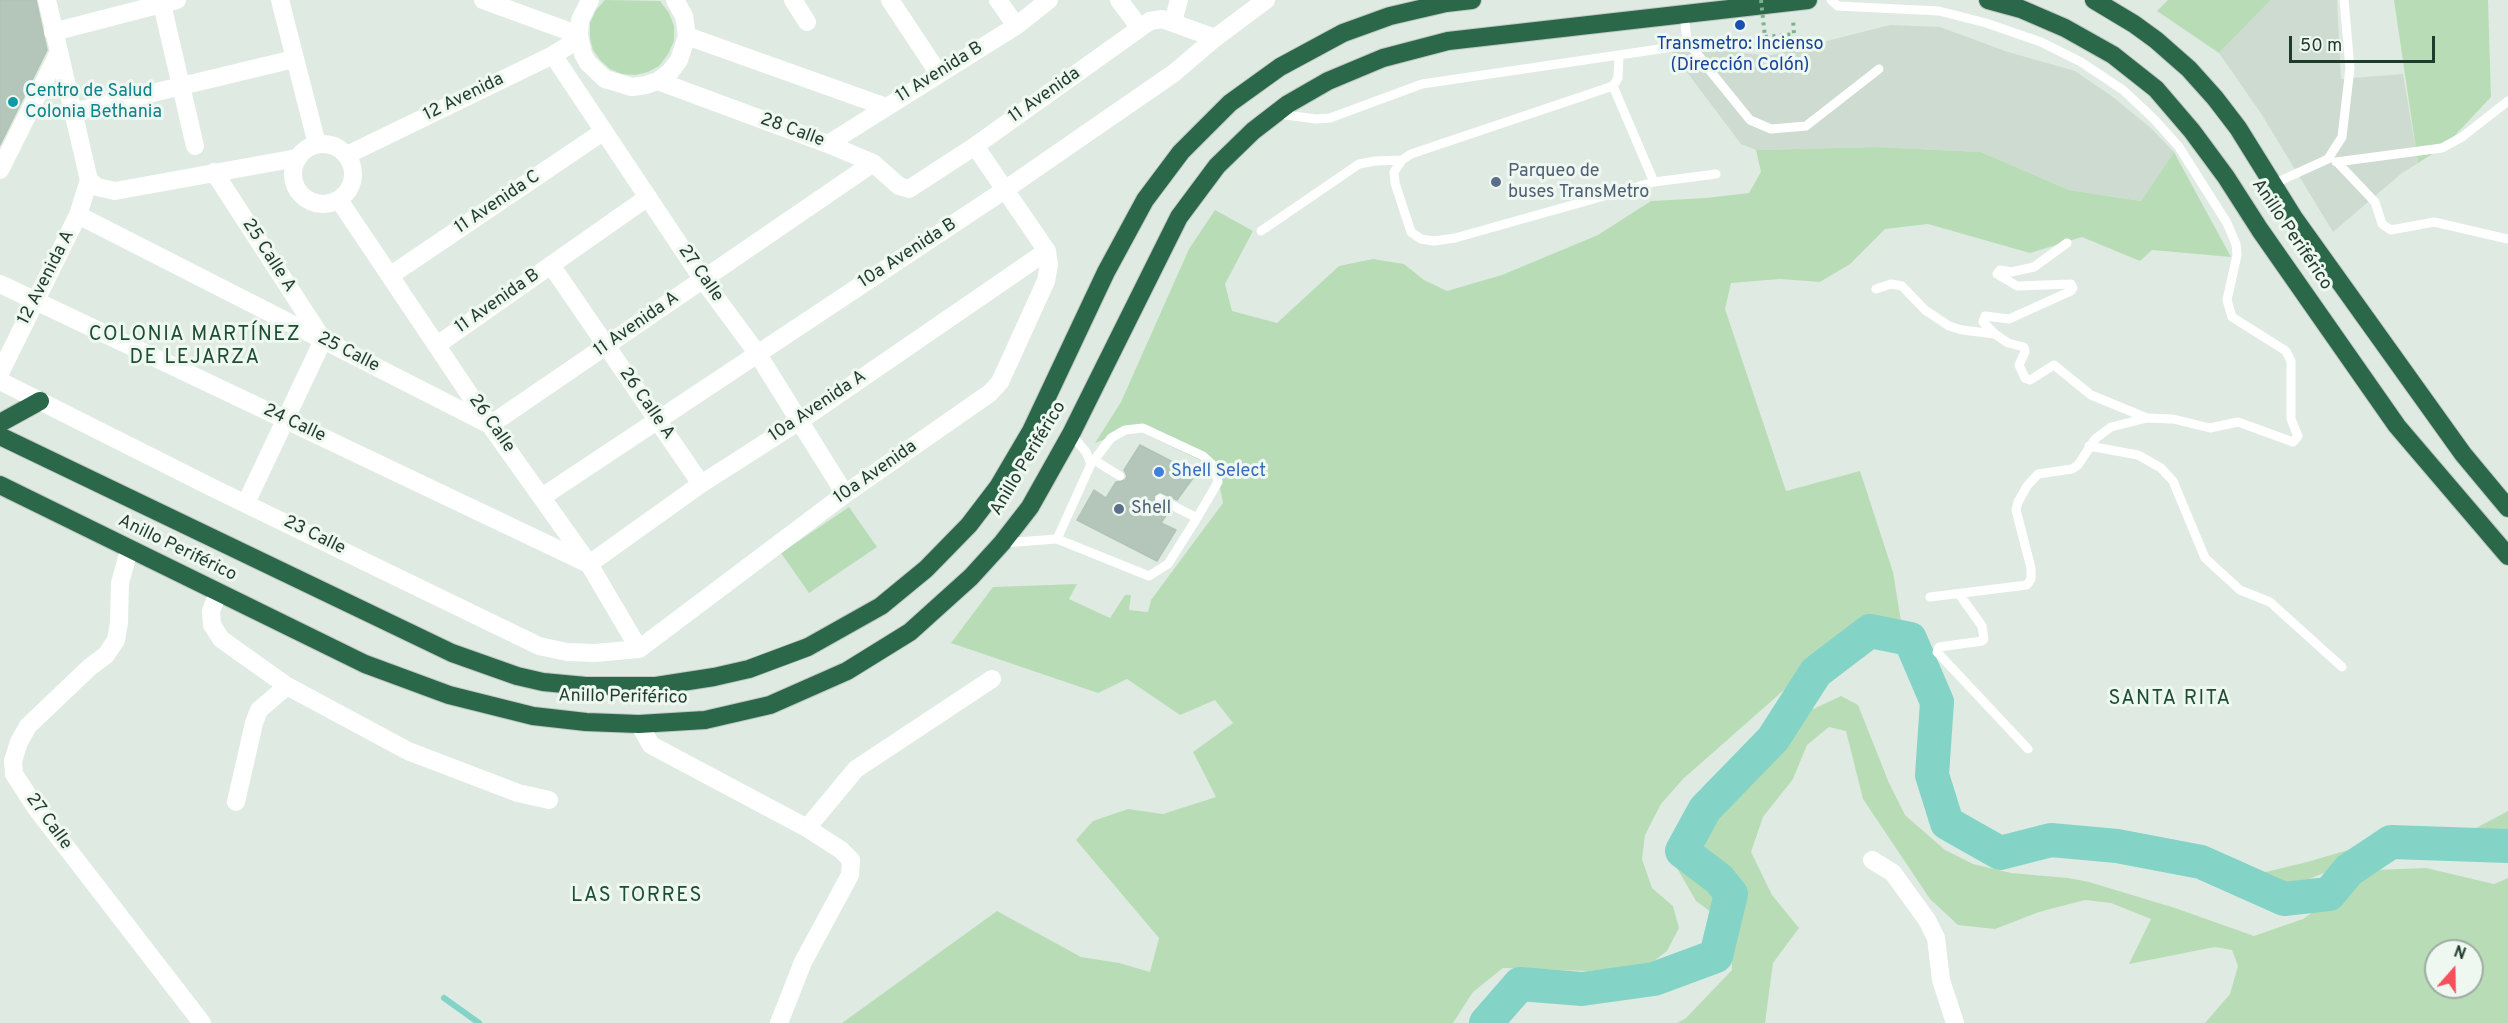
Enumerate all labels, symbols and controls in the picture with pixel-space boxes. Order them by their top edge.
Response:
marker: Transmetro: Incienso (Dirección Colón) [1733,18,1747,32]
scale bar [2292,24,2438,62]
place label: Transmetro: Incienso (Dirección Colón) [1656,34,1824,76]
text: 50 m [2300,35,2342,58]
street label: 11 Avenida B [893,38,987,108]
street label: 11 Avenida [1005,64,1085,128]
street label: 12 Avenida [420,69,508,127]
place label: Centro de Salud Colonia Bethania [25,81,162,124]
marker: Centro de Salud Colonia Bethania [6,95,20,109]
street label: 28 Calle [757,109,827,153]
place label: Parqueo de buses TransMetro [1508,161,1649,204]
street label: 11 Avenida C [451,167,545,239]
marker: Parqueo de buses TransMetro [1489,175,1503,189]
street label: Anillo Periférico [2246,175,2336,295]
street label: 10a Avenida B [855,214,961,294]
street label: 25 Calle A [236,215,300,297]
street label: 12 Avenida A [14,227,80,329]
street label: 27 Calle [673,241,727,307]
street label: 11 Avenida B [452,265,544,339]
street label: 11 Avenida A [590,288,684,362]
district label: COLONIA MARTÍNEZ DE LEJARZA [89,324,301,371]
street label: 25 Calle [313,328,383,378]
street label: 26 Calle A [613,364,679,444]
street label: 10a Avenida A [765,366,871,448]
street label: 26 Calle [463,391,519,457]
street label: Anillo Periférico [986,398,1072,520]
street label: 24 Calle [259,400,329,448]
street label: 10a Avenida [830,436,922,510]
place label: Shell Select [1171,461,1266,483]
marker: Shell Select [1152,465,1166,479]
place label: Shell [1131,498,1171,520]
marker: Shell [1112,502,1126,516]
street label: Anillo Periférico [114,511,240,587]
street label: 23 Calle [279,512,349,560]
street label: Anillo Periférico [558,686,688,710]
district label: SANTA RITA [2108,688,2232,712]
street label: 27 Calle [20,789,76,855]
district label: LAS TORRES [571,885,703,909]
north arrow [2424,939,2484,999]
text: N [2451,943,2468,965]

